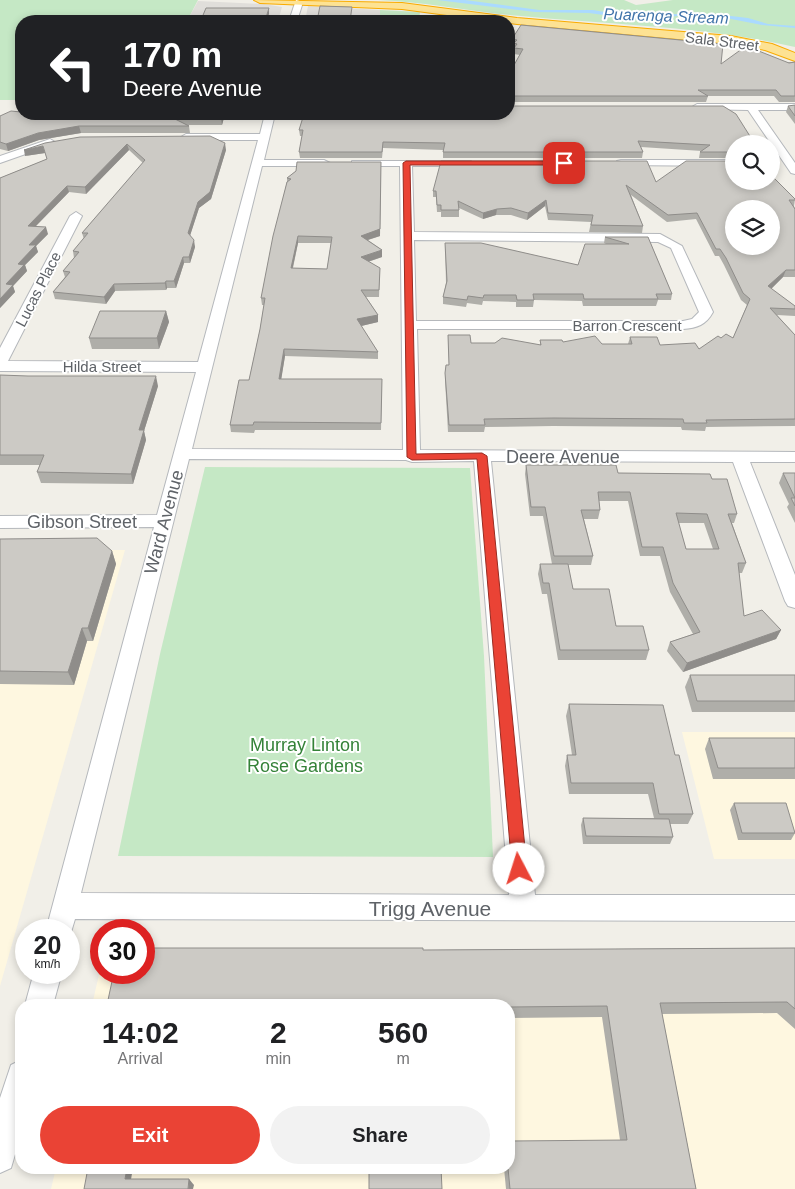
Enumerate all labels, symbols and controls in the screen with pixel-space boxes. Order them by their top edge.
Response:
water label: Puarenga Stream [603,5,729,27]
street label: Sala Street [684,28,761,54]
icon: left [40,35,105,100]
text: 170 m [123,35,222,74]
text: Deere Avenue [123,76,262,101]
map controls [725,135,780,255]
button: search [725,135,780,190]
pin [543,142,585,184]
icon: arrive [550,149,578,177]
button: layers [725,200,780,255]
street label: Lucas Place [12,249,64,329]
street label: Barron Crescent [572,317,682,334]
street label: Hilda Street [63,358,142,375]
street label: Deere Avenue [506,447,620,467]
street label: Ward Avenue [140,468,188,576]
street label: Gibson Street [27,512,137,532]
park label: Murray Linton Rose Gardens [247,735,363,776]
position arrow [492,842,544,894]
street label: Trigg Avenue [369,897,491,920]
speed limit sign: 30 [90,919,155,984]
text: 20 [34,931,61,959]
text: km/h [34,957,61,971]
text: 14:02 [102,1016,179,1049]
text: 2 [270,1016,287,1049]
text: 560 [378,1016,428,1049]
text: Arrival [118,1050,163,1067]
text: min [265,1050,291,1067]
text: m [396,1050,410,1067]
button: Exit [40,1106,260,1164]
button: Share [270,1106,490,1164]

